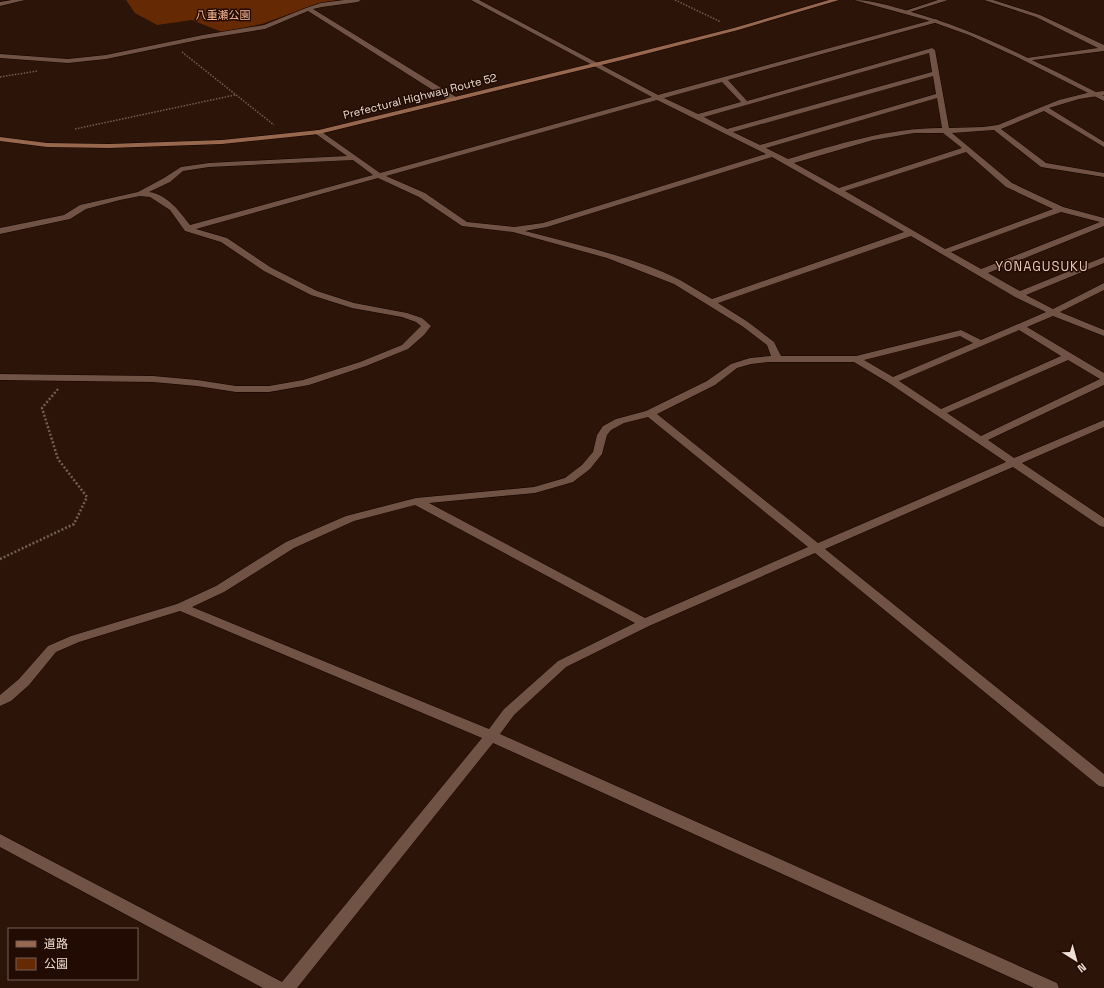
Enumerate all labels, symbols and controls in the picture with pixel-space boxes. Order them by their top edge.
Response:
park label: 八重瀬公園 [196,8,251,22]
street label: Prefectural Highway Route 52 [342,70,499,122]
district label: YONAGUSUKU [995,258,1089,275]
legend [8,928,138,980]
text: 道路 [44,936,68,952]
north arrow [1056,940,1096,980]
text: 公園 [44,956,68,972]
text: N [1075,960,1089,976]

